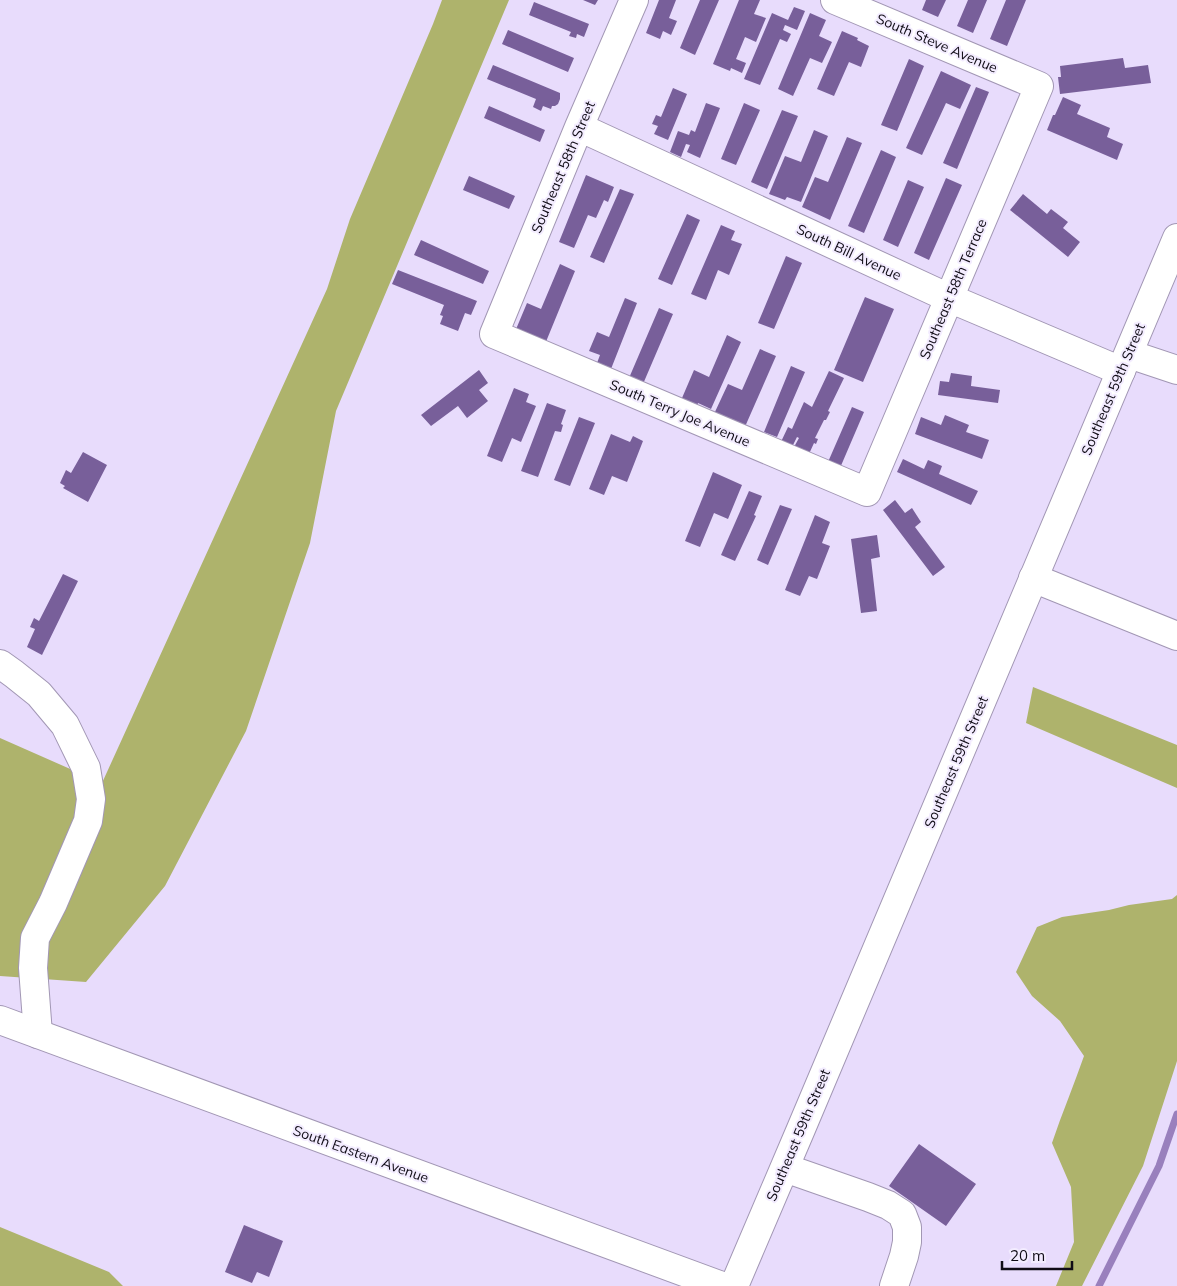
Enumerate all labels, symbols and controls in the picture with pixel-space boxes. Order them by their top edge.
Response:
street label: South Steve Avenue [874,9,1000,77]
street label: Southeast 58th Street [527,98,599,236]
street label: Southeast 58th Terrace [915,216,991,362]
street label: South Bill Avenue [794,220,904,284]
street label: Southeast 59th Street [1077,320,1149,458]
street label: South Terry Joe Avenue [607,375,753,451]
street label: Southeast 59th Street [920,693,992,831]
street label: Southeast 59th Street [762,1066,834,1204]
street label: South Eastern Avenue [291,1121,431,1187]
scale bar [1002,1238,1072,1270]
text: 20 m [1010,1246,1045,1265]

